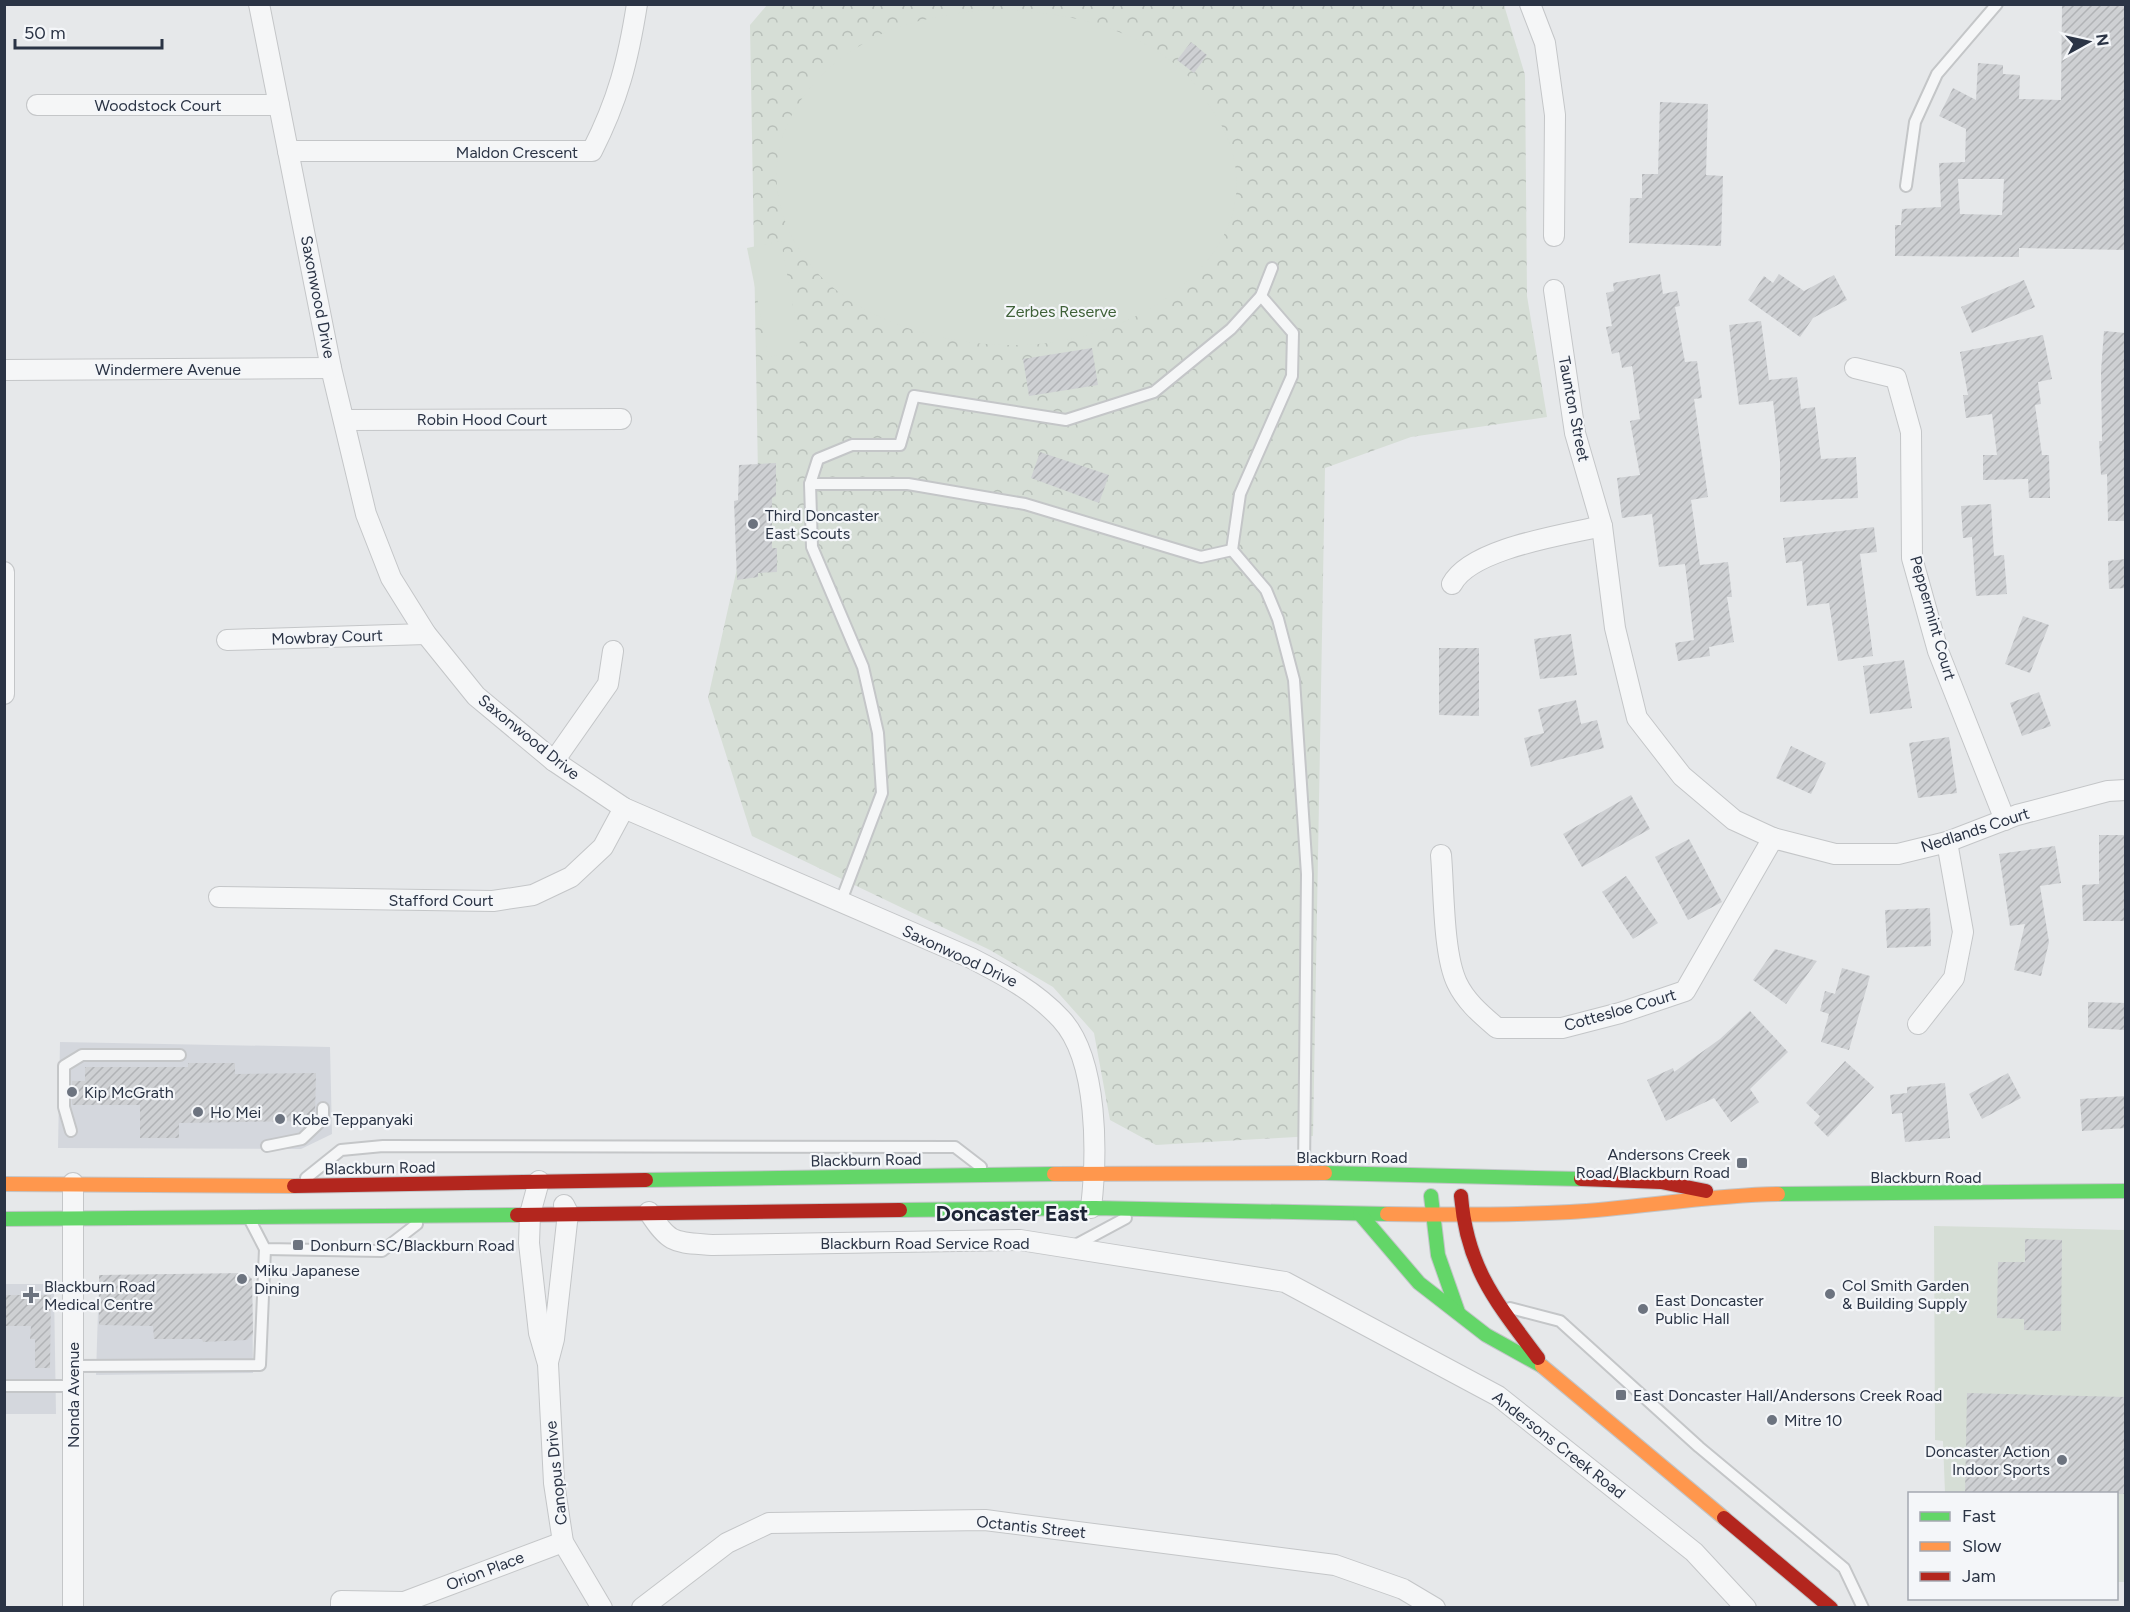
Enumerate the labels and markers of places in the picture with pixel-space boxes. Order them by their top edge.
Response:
place label: Third Doncaster East Scouts [765,506,879,543]
marker: Third Doncaster East Scouts [746,517,760,531]
place label: Kip McGrath [84,1083,174,1102]
marker: Kip McGrath [65,1085,79,1099]
place label: Ho Mei [210,1103,261,1122]
marker: Ho Mei [191,1105,205,1119]
place label: Kobe Teppanyaki [292,1110,413,1129]
marker: Kobe Teppanyaki [273,1112,287,1126]
place label: Andersons Creek Road/Blackburn Road [1576,1145,1730,1182]
marker: Andersons Creek Road/Blackburn Road [1735,1156,1749,1170]
place label: Donburn SC/Blackburn Road [310,1236,515,1255]
marker: Donburn SC/Blackburn Road [291,1238,305,1252]
place label: Miku Japanese Dining [254,1261,360,1298]
marker: Miku Japanese Dining [235,1272,249,1286]
place label: Col Smith Garden & Building Supply [1842,1276,1969,1313]
place label: Blackburn Road Medical Centre [44,1277,155,1314]
marker: Blackburn Road Medical Centre [22,1286,40,1304]
marker: Col Smith Garden & Building Supply [1823,1287,1837,1301]
place label: East Doncaster Public Hall [1655,1291,1764,1328]
marker: East Doncaster Public Hall [1636,1302,1650,1316]
place label: East Doncaster Hall/Andersons Creek Road [1633,1386,1942,1405]
marker: East Doncaster Hall/Andersons Creek Road [1614,1388,1628,1402]
place label: Mitre 10 [1784,1411,1842,1430]
marker: Mitre 10 [1765,1413,1779,1427]
place label: Doncaster Action Indoor Sports [1925,1442,2050,1479]
marker: Doncaster Action Indoor Sports [2055,1453,2069,1467]

